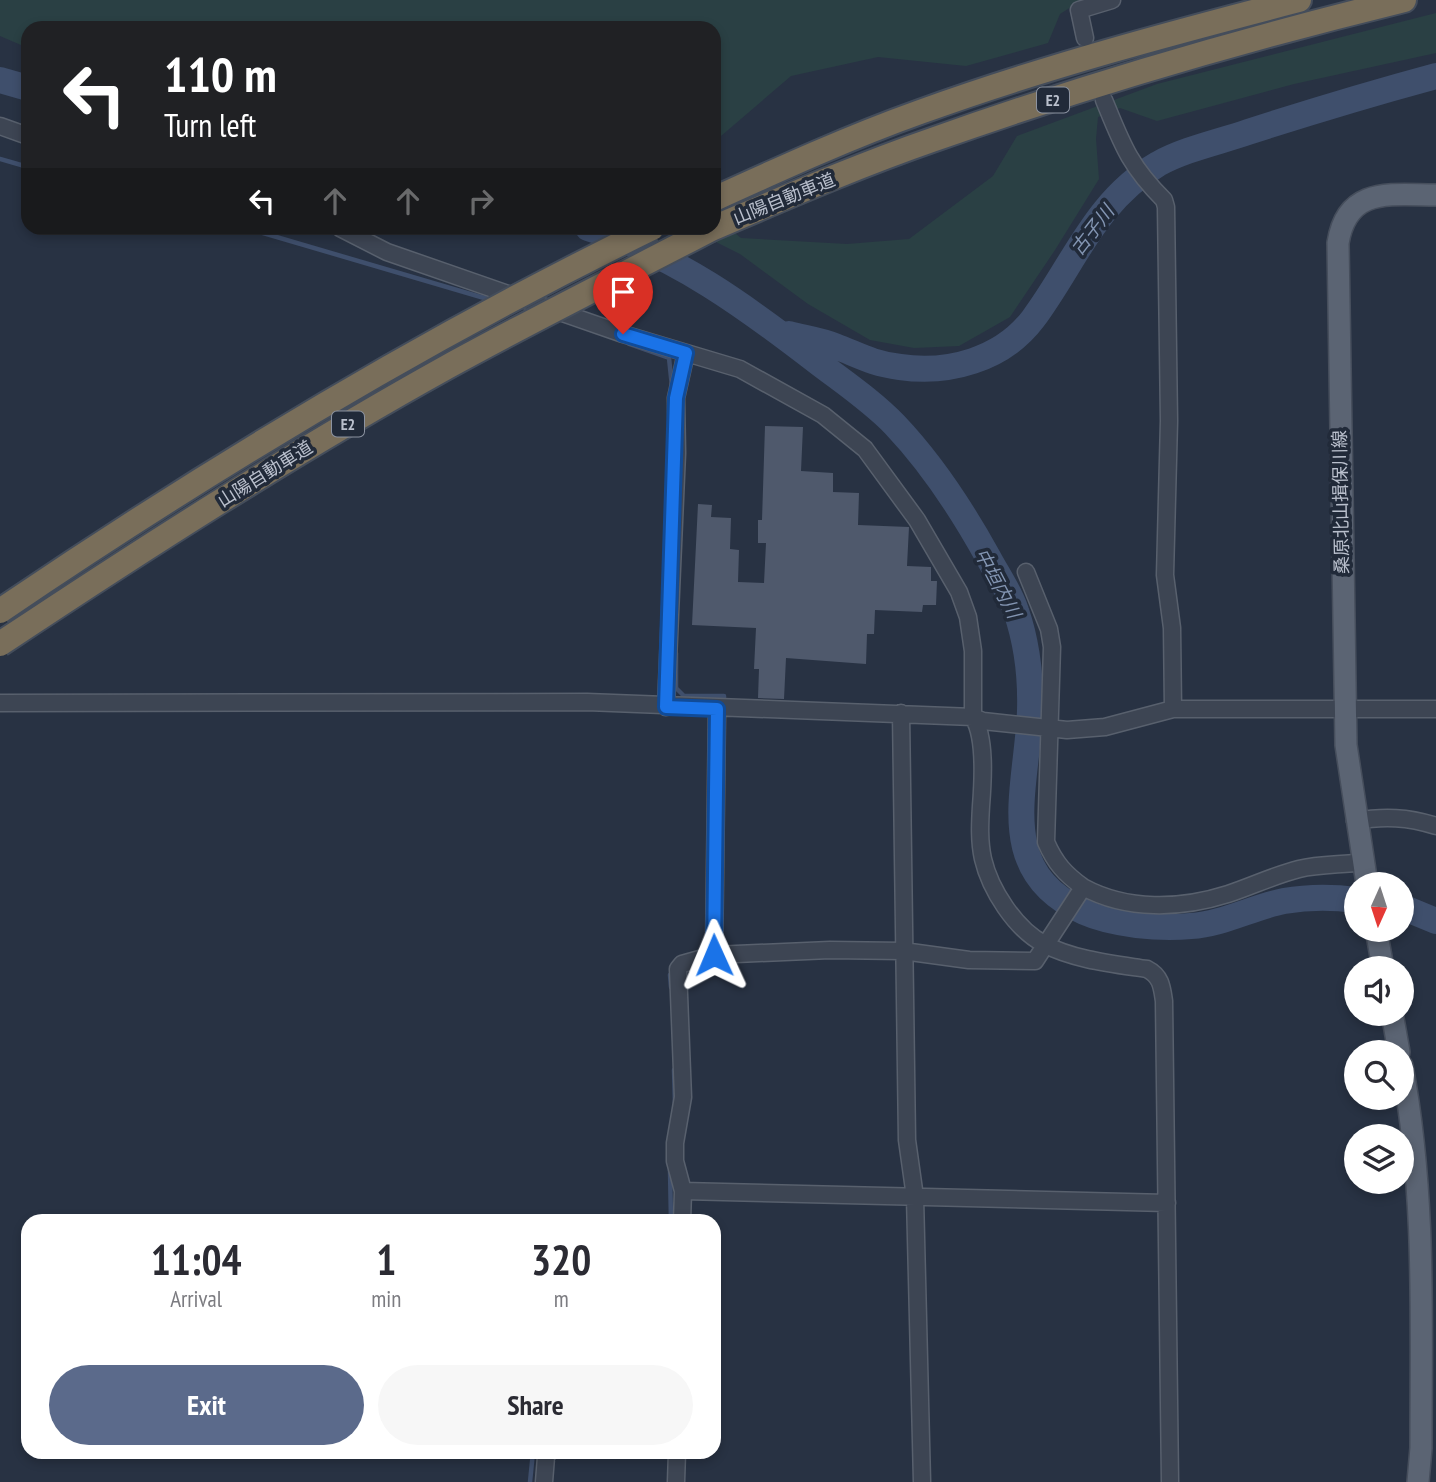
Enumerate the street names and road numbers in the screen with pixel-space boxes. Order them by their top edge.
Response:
road number: E2 [1037,88,1069,113]
street label: 山陽自動車道 [729,168,838,229]
road number: E2 [332,412,364,436]
street label: 桑原北山揖保川線 [1328,430,1353,574]
street label: 山陽自動車道 [213,435,317,512]

